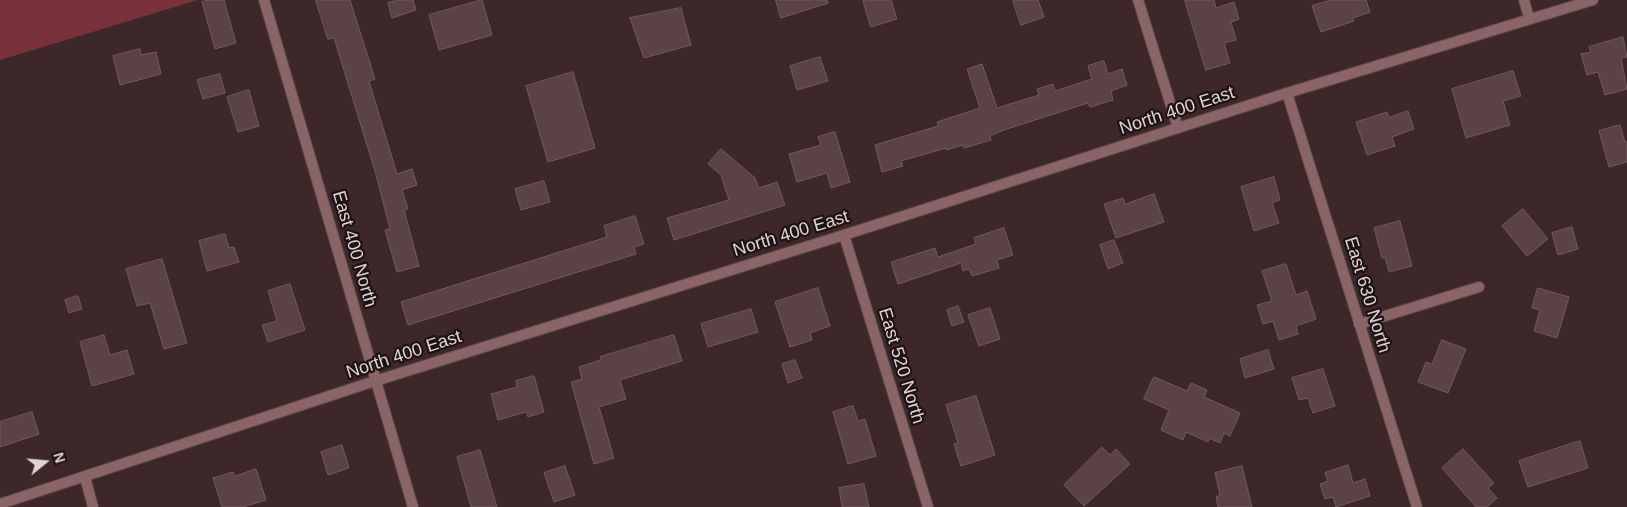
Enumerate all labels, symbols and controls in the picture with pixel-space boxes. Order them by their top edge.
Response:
street label: North 400 East [1117,82,1237,140]
street label: East 400 North [327,188,381,310]
street label: North 400 East [730,206,852,262]
street label: East 630 North [1339,234,1395,356]
street label: East 520 North [873,305,929,427]
street label: North 400 East [344,326,464,384]
north arrow [20,437,70,487]
text: N [50,450,68,465]

